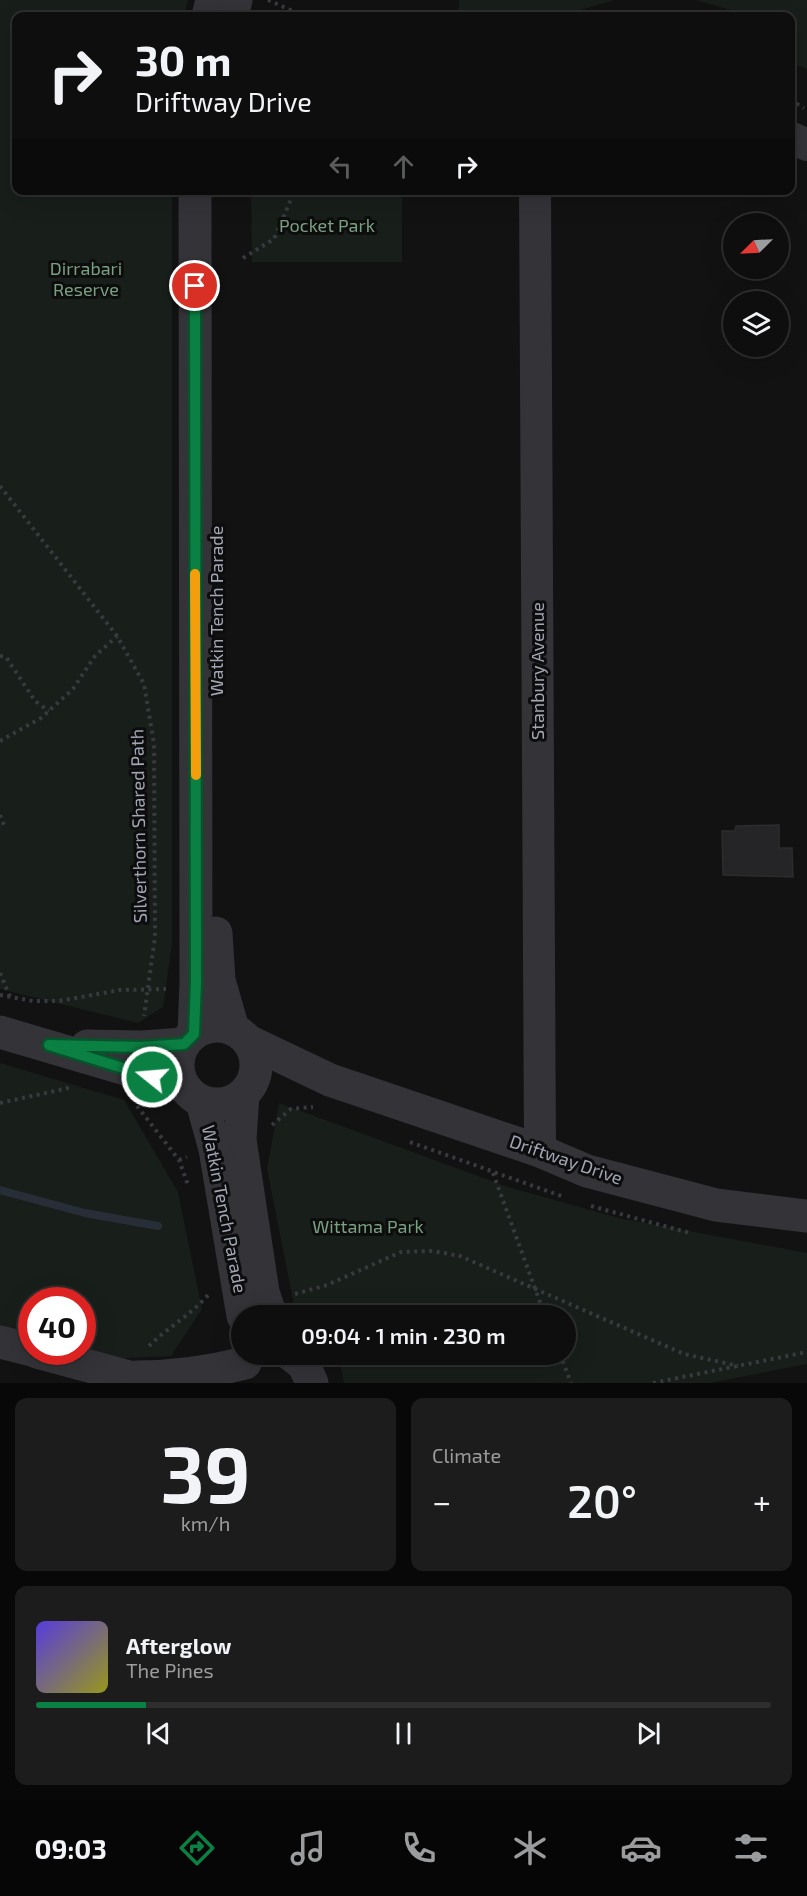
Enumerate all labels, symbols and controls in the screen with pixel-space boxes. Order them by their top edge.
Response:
text: 30 m [135,34,231,84]
icon: right [36,36,114,114]
text: Driftway Drive [135,85,312,117]
icon: left [324,150,357,183]
icon: ahead [387,150,420,183]
icon: right [450,150,483,183]
north arrow [723,213,789,279]
map controls [723,213,789,357]
park label: Pocket Park [279,214,375,236]
park label: Dirrabari Reserve [50,257,122,300]
pin [169,260,220,311]
icon: arrive [178,269,211,302]
button: layers [723,291,789,357]
street label: Watkin Tench Parade [205,526,227,696]
street label: Stanbury Avenue [526,602,548,740]
street label: Silverthorn Shared Path [125,729,151,923]
position arrow [120,1045,184,1109]
street label: Watkin Tench Parade [198,1123,252,1295]
street label: Driftway Drive [507,1129,626,1189]
park label: Wittama Park [312,1215,424,1237]
speed limit sign: 40 [18,1287,96,1365]
text: 09:04 · 1 min · 230 m [301,1322,506,1348]
text: 39 [160,1425,251,1519]
text: Climate [432,1443,501,1467]
text: 20° [567,1473,637,1527]
text: − [432,1481,451,1521]
text: + [753,1481,771,1521]
text: km/h [181,1511,230,1535]
text: Afterglow [126,1632,231,1658]
text: The Pines [126,1658,214,1682]
icon: previous [142,1717,175,1750]
icon: pause [387,1717,420,1750]
icon: next [632,1717,665,1750]
icon: directions [176,1827,218,1869]
icon: music [287,1827,329,1869]
icon: phone [398,1827,440,1869]
icon: climate [509,1827,551,1869]
icon: car [620,1827,662,1869]
icon: filters [730,1827,772,1869]
text: 09:03 [34,1832,107,1864]

